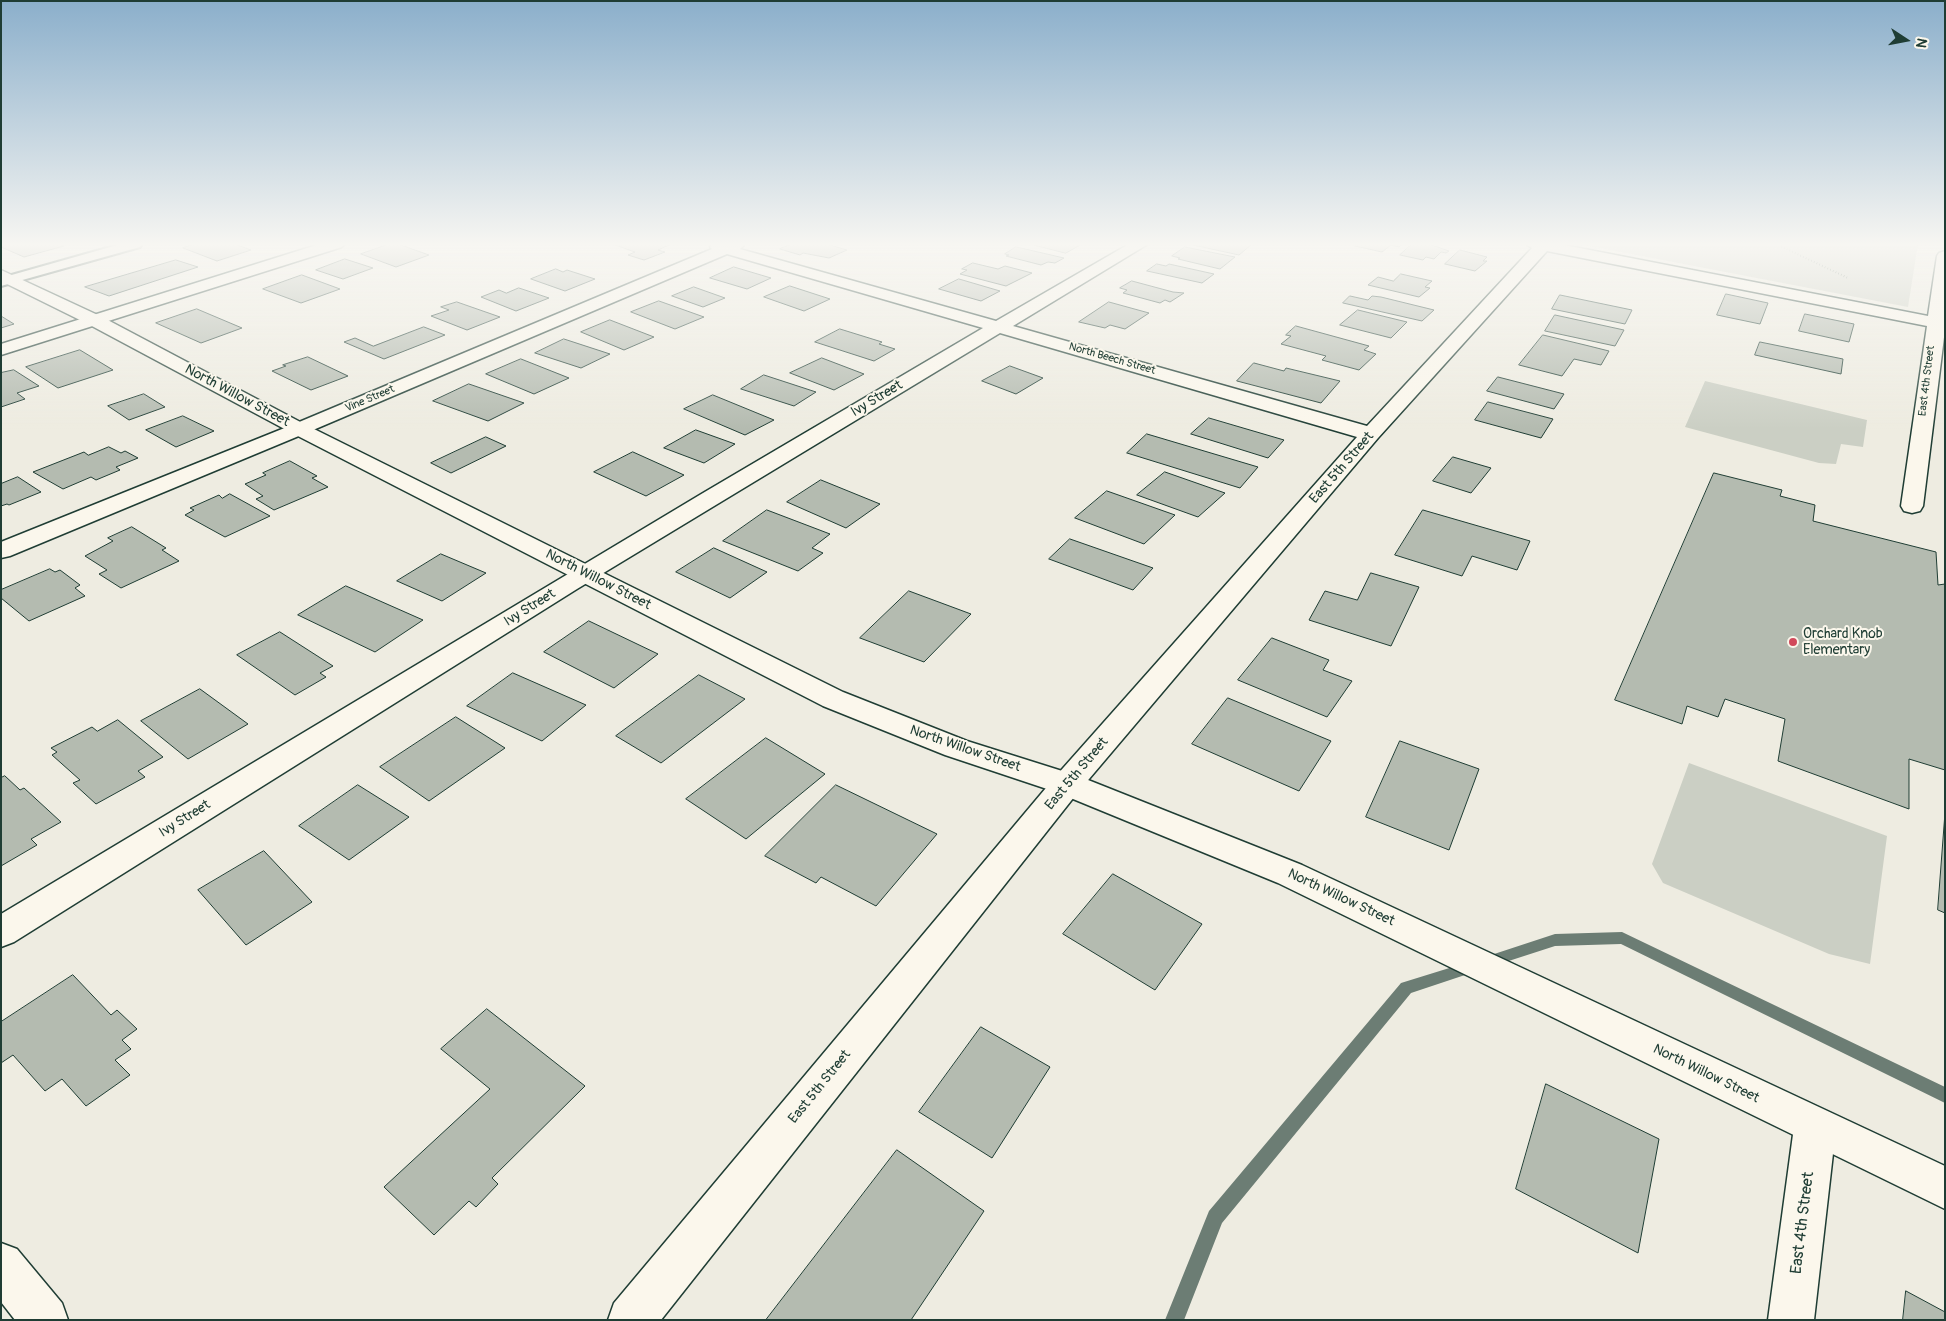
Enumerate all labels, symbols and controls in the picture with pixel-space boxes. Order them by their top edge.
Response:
north arrow [1881,15,1931,65]
text: N [1912,37,1930,49]
street label: North Beech Street [1067,340,1157,378]
street label: East 4th Street [1916,345,1938,417]
street label: North Willow Street [182,361,292,431]
street label: Ivy Street [848,377,906,421]
street label: Vine Street [343,383,397,415]
street label: East 5th Street [1306,429,1378,507]
street label: North Willow Street [542,546,654,614]
street label: Ivy Street [501,586,559,630]
place label: Orchard Knob Elementary [1803,626,1883,658]
marker: Orchard Knob Elementary [1787,636,1799,648]
street label: North Willow Street [907,722,1023,776]
street label: East 5th Street [1042,734,1112,814]
street label: Ivy Street [156,797,214,841]
street label: North Willow Street [1285,866,1397,930]
street label: North Willow Street [1650,1041,1762,1107]
street label: East 5th Street [785,1047,855,1127]
street label: East 4th Street [1787,1171,1819,1275]

